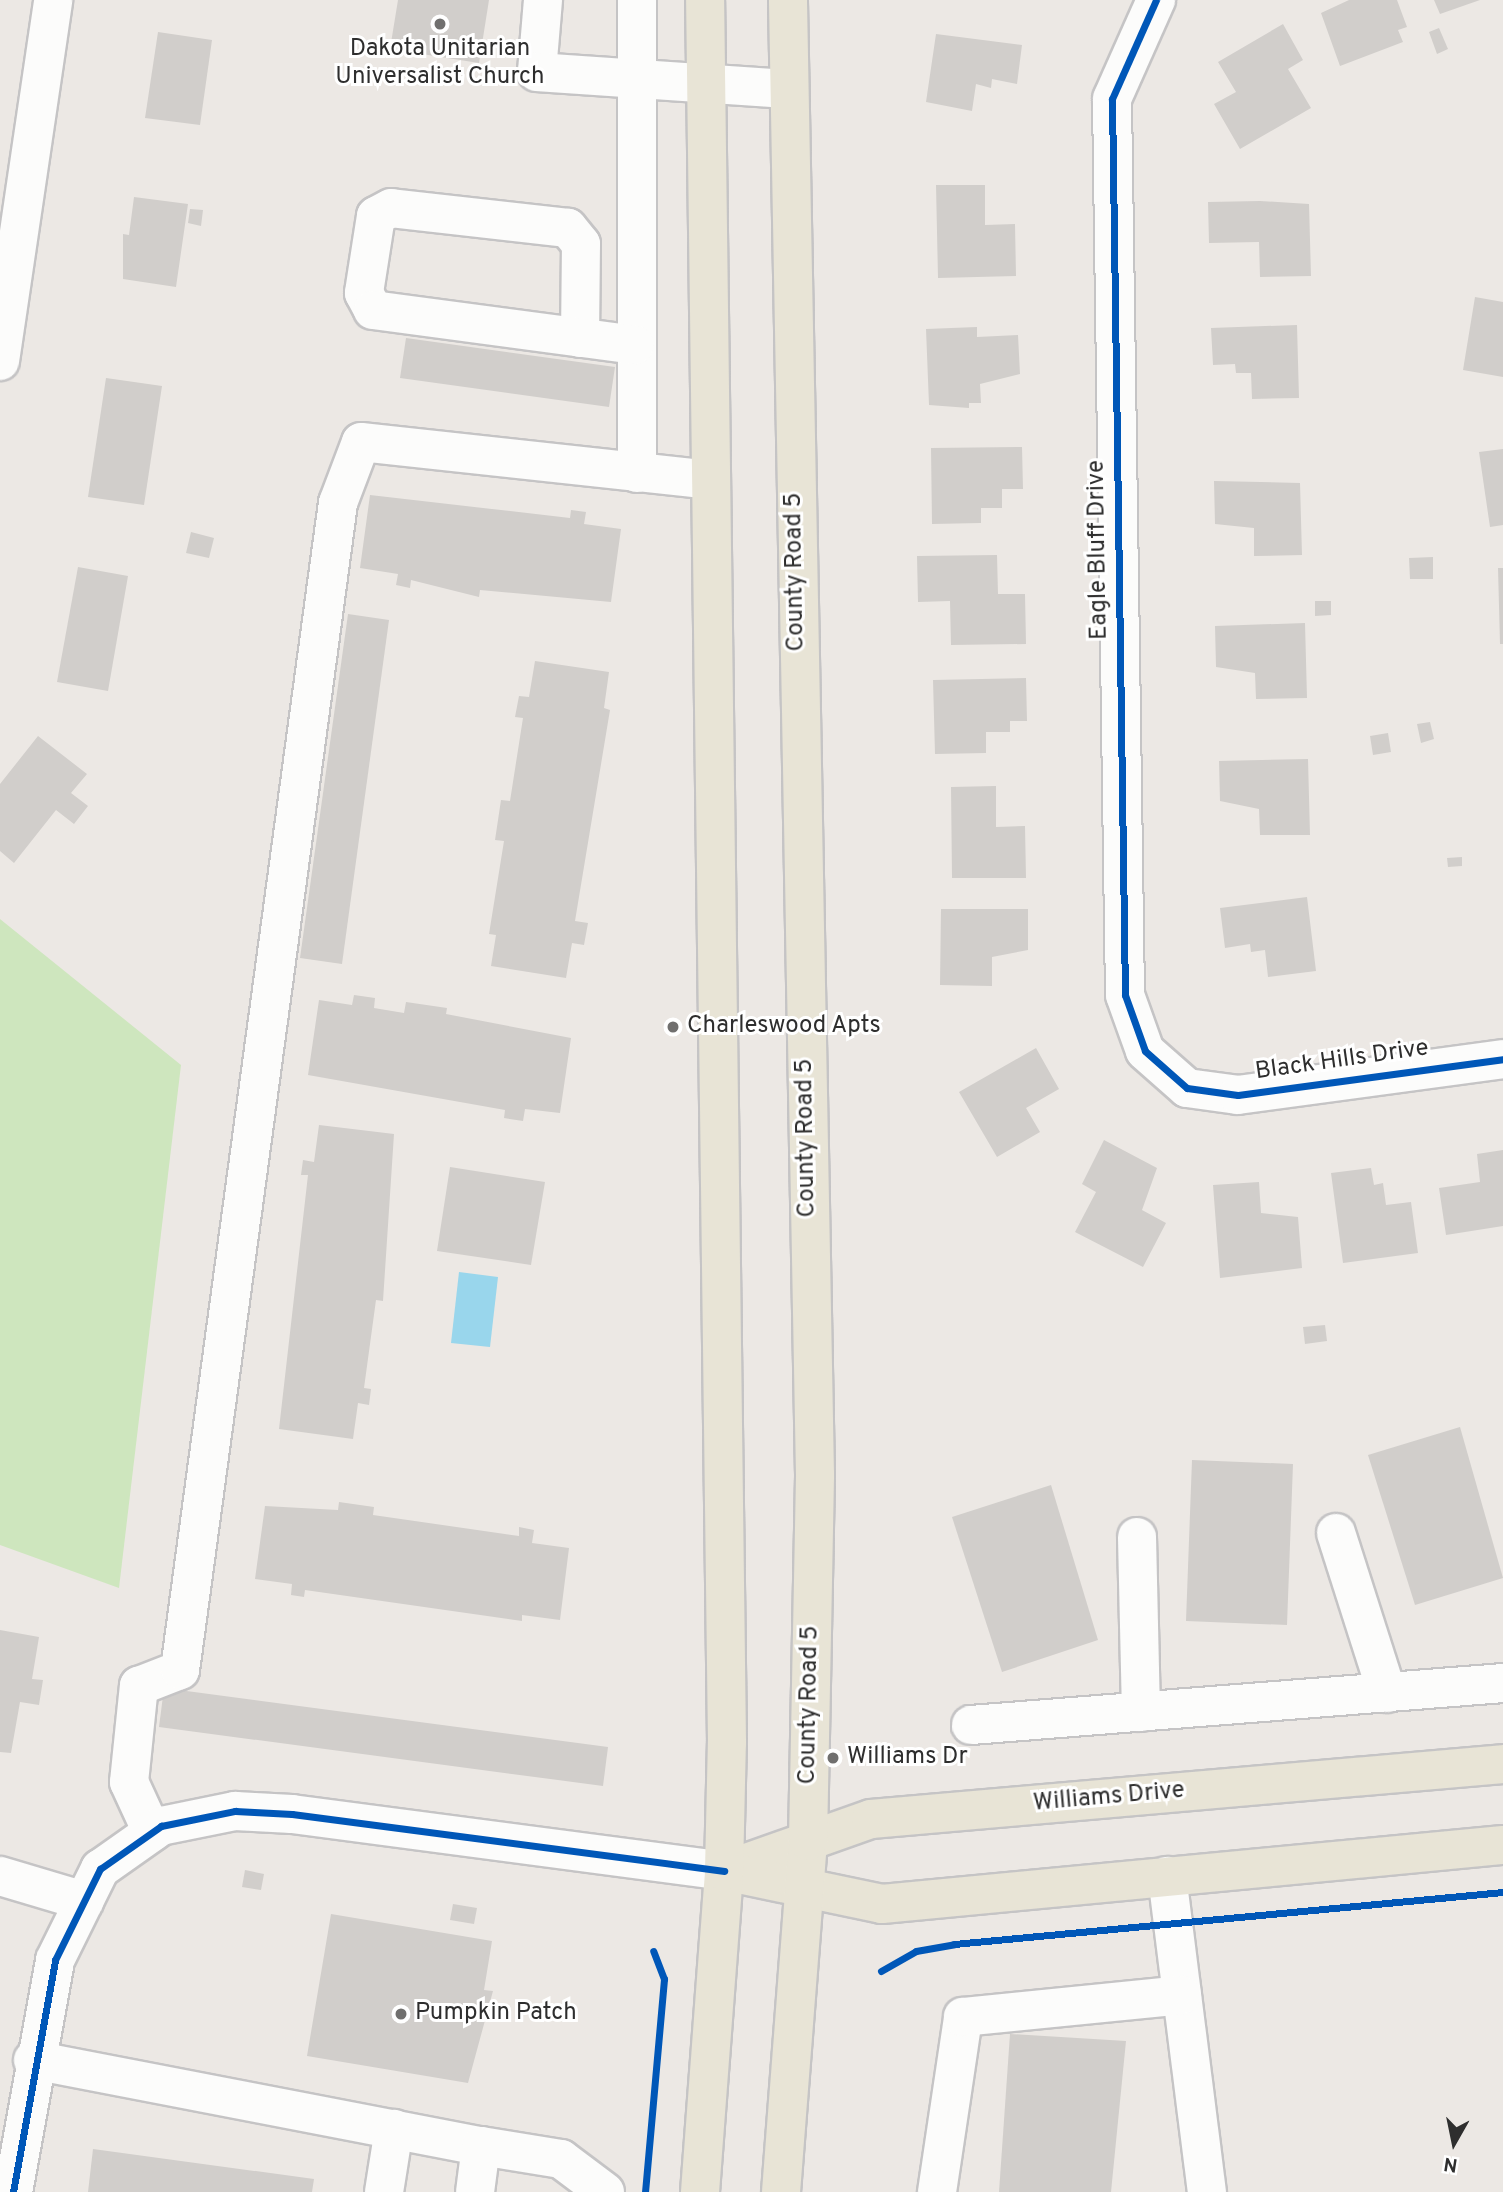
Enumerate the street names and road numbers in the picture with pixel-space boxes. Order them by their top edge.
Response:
street label: Eagle Bluff Drive [1083,460,1115,640]
street label: County Road 5 [780,492,812,652]
street label: Black Hills Drive [1254,1035,1430,1087]
street label: County Road 5 [791,1058,823,1218]
street label: County Road 5 [794,1625,826,1785]
street label: Williams Drive [1032,1777,1186,1819]

